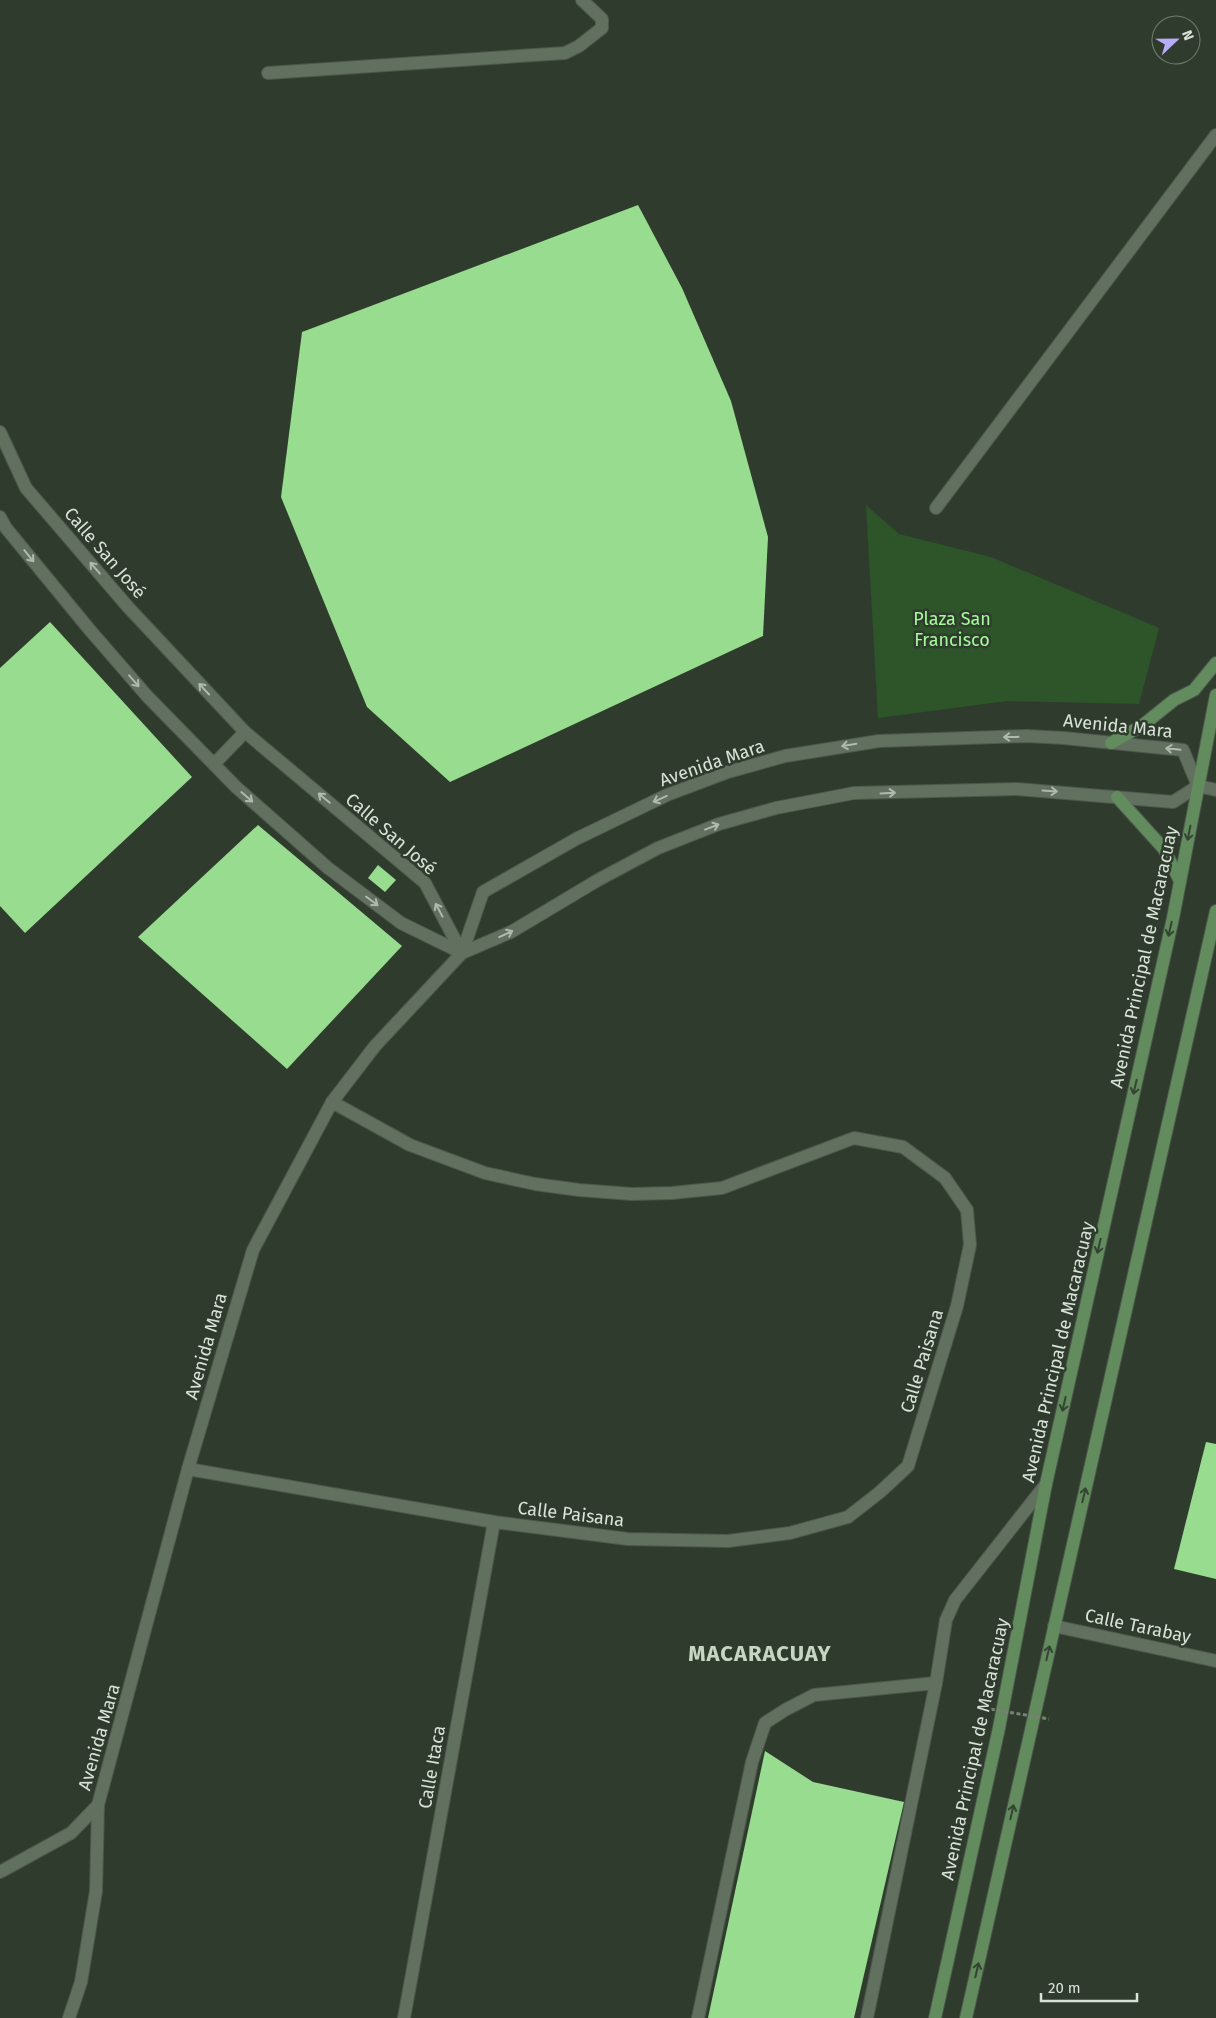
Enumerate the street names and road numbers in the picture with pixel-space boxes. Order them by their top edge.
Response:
street label: Calle San José [59,503,151,603]
street label: Avenida Mara [1062,709,1174,743]
street label: Avenida Mara [657,735,767,791]
street label: Calle San José [341,788,441,880]
street label: Avenida Principal de Macaracuay [1105,824,1183,1090]
street label: Avenida Principal de Macaracuay [1017,1219,1099,1485]
street label: Avenida Mara [180,1290,232,1402]
street label: Calle Paisana [896,1307,948,1415]
street label: Calle Paisana [516,1497,626,1531]
street label: Calle Tarabay [1083,1604,1193,1648]
street label: Avenida Principal de Macaracuay [936,1616,1014,1882]
street label: Avenida Mara [73,1681,125,1793]
street label: Calle Itaca [414,1724,450,1810]

